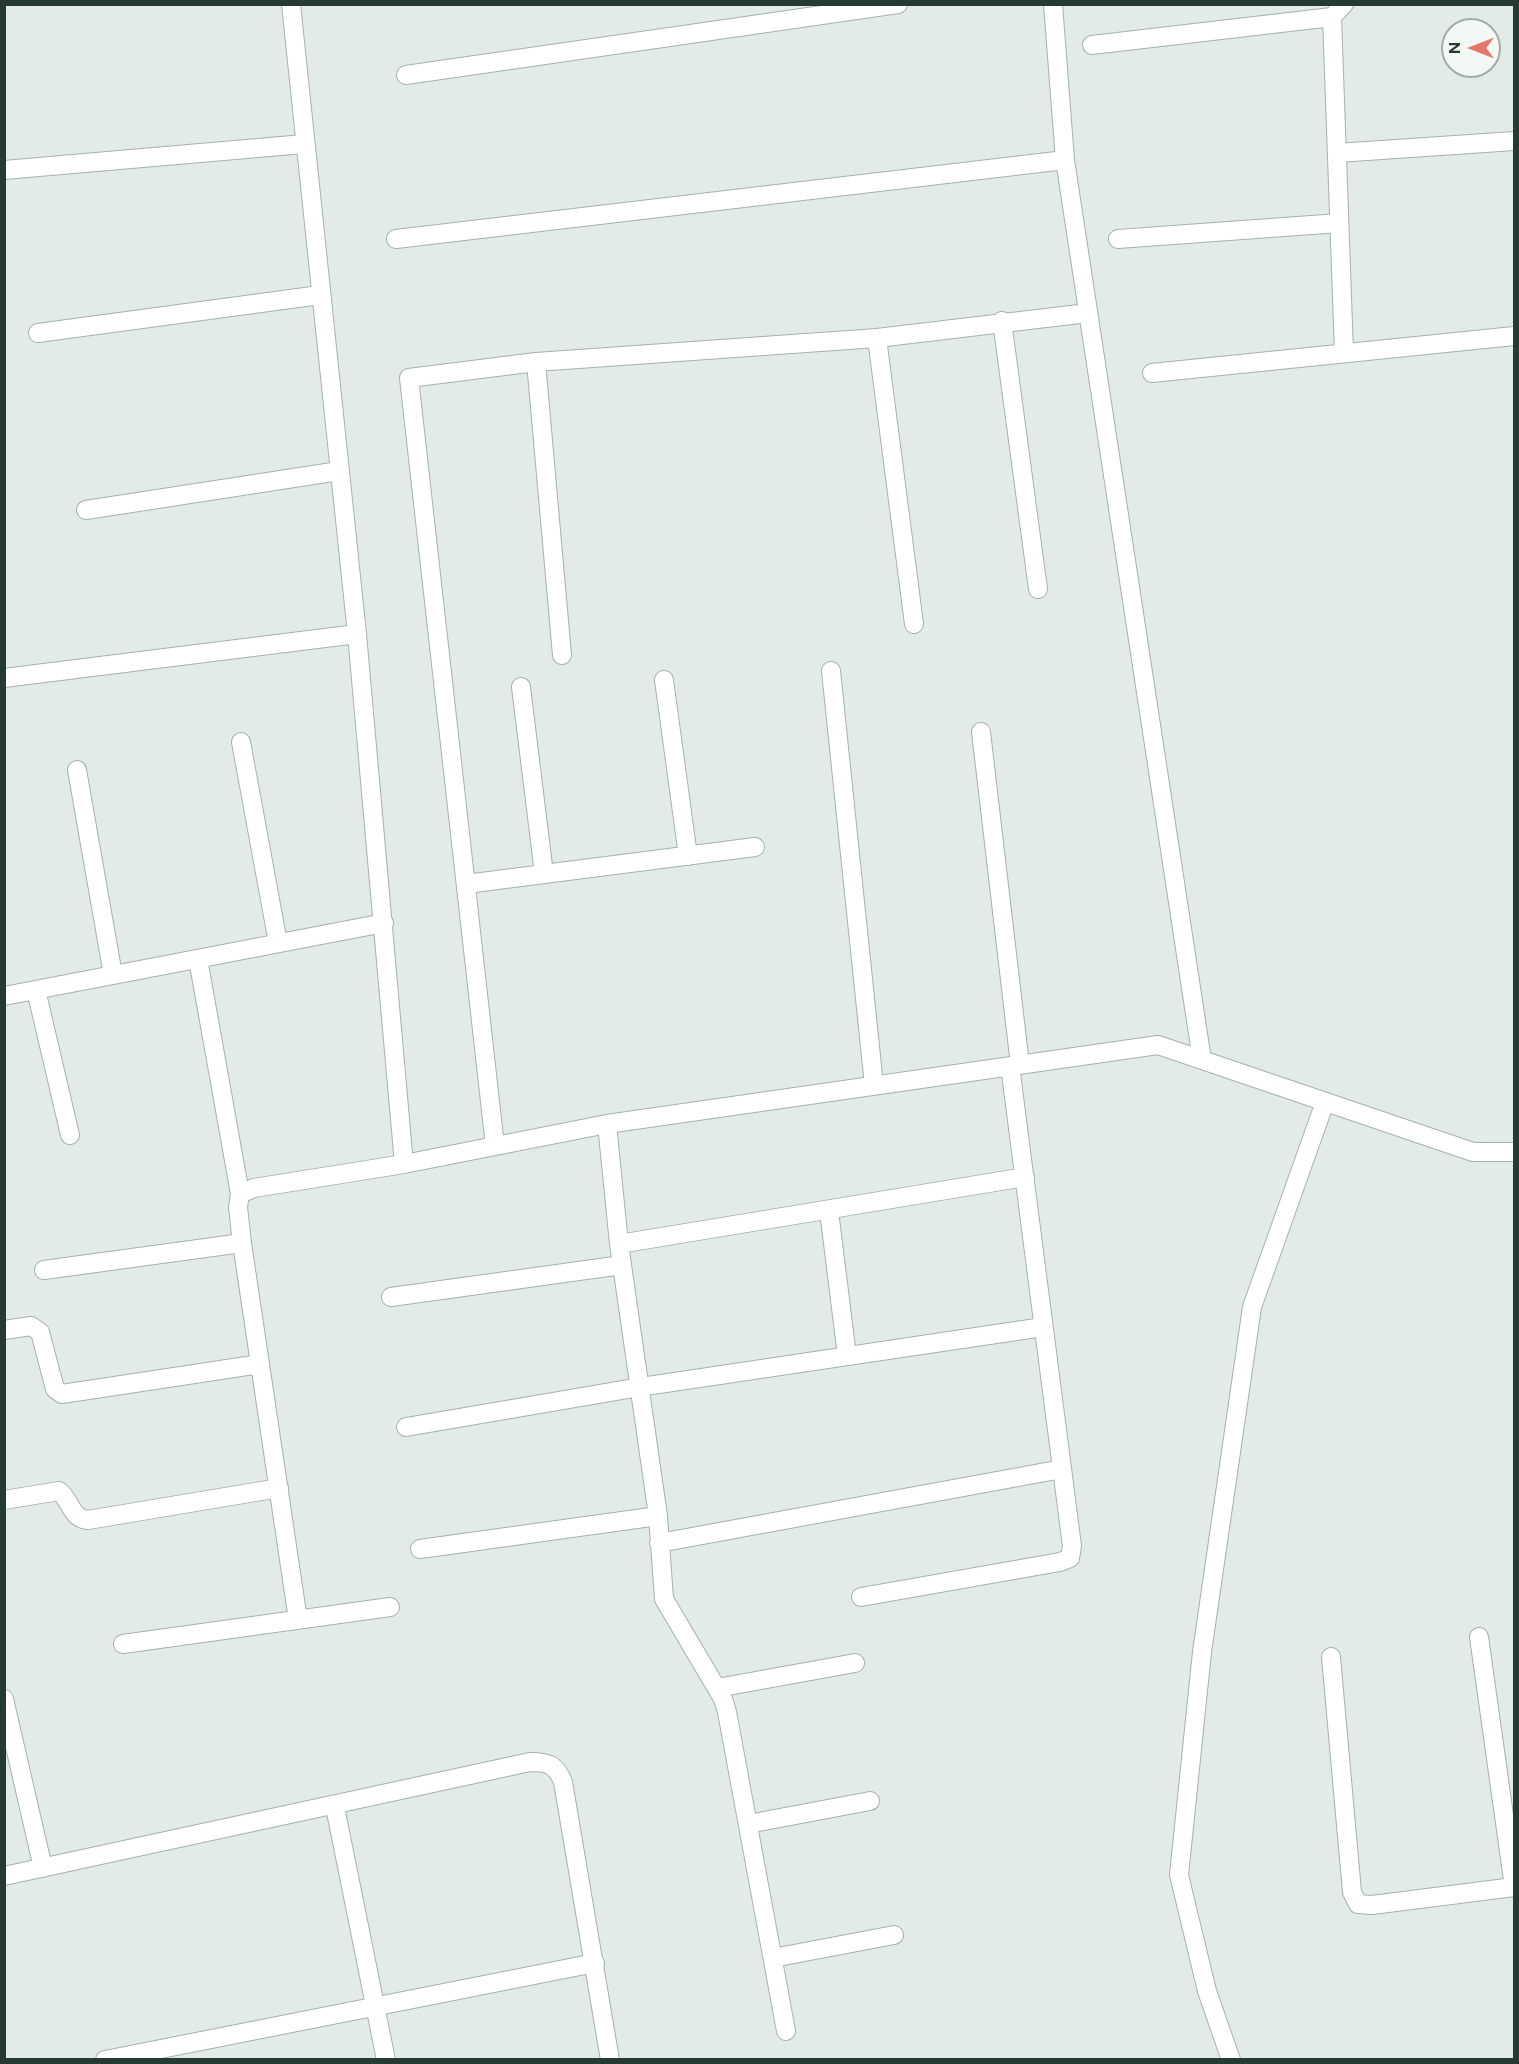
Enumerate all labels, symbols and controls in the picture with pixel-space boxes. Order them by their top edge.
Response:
north arrow [1441,18,1501,78]
text: N [1445,42,1464,54]

